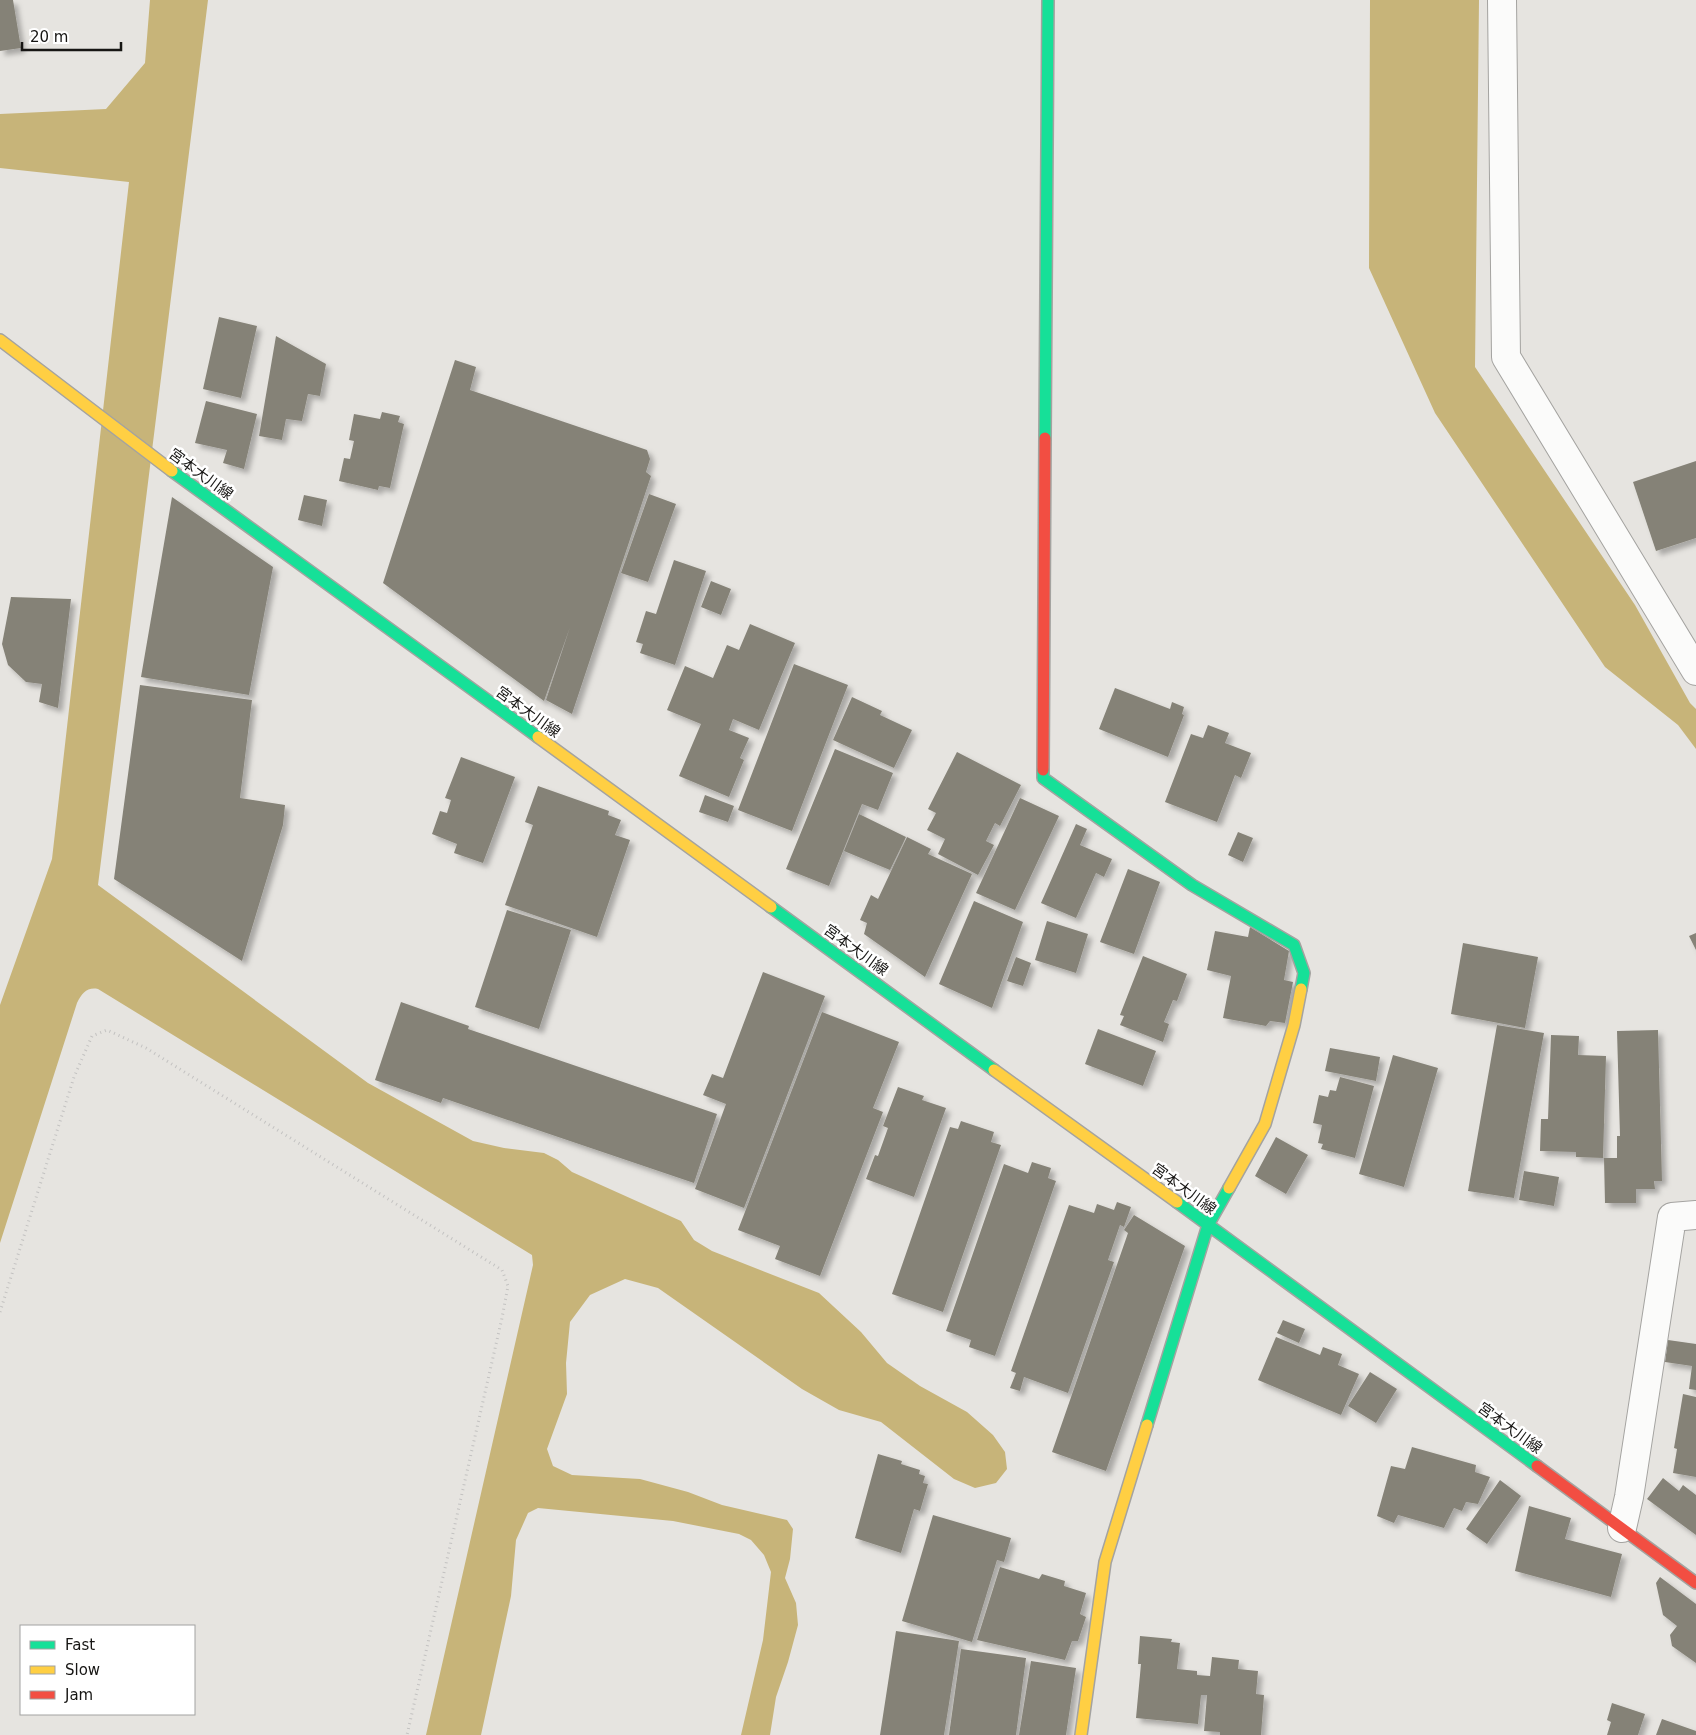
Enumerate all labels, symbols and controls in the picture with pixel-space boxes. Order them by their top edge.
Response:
scale bar [22,20,121,52]
text: 20 m [30,28,68,46]
street label: 宮本大川線 [165,445,237,503]
street label: 宮本大川線 [492,683,564,741]
street label: 宮本大川線 [820,921,892,979]
street label: 宮本大川線 [1148,1160,1220,1218]
street label: 宮本大川線 [1474,1399,1546,1457]
legend [20,1625,195,1715]
text: Fast [65,1636,95,1654]
text: Slow [65,1661,100,1679]
text: Jam [64,1686,93,1704]

